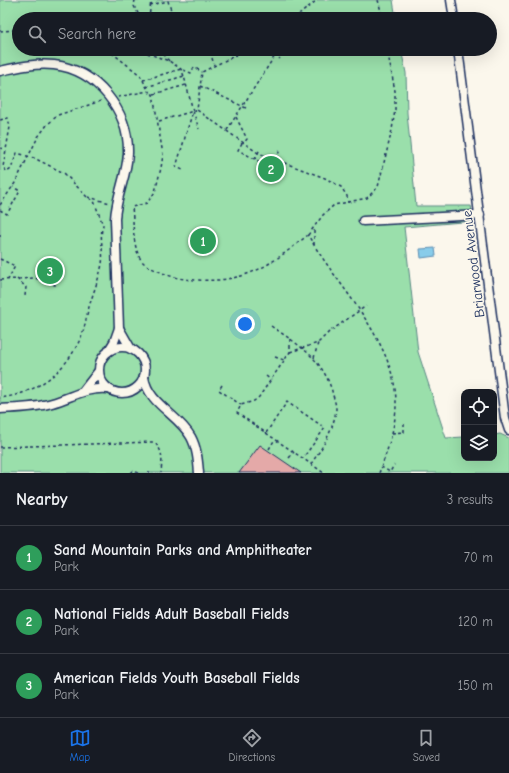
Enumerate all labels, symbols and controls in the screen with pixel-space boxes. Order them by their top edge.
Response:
search box [12,12,497,56]
icon: search [26,23,48,45]
text: Search here [58,25,136,43]
pin: 2 [258,154,284,184]
street label: Briarwood Avenue [458,209,489,319]
pin: 1 [190,226,216,256]
pin: 3 [37,256,63,286]
your location [235,314,255,334]
map controls [461,389,497,461]
button: locate [461,389,497,425]
button: layers [461,425,497,461]
text: Nearby [16,490,67,509]
text: 3 results [447,492,493,507]
text: Sand Mountain Parks and Amphitheater [54,541,312,559]
text: 1 [26,550,32,565]
text: 70 m [464,550,493,565]
text: Park [54,559,79,574]
text: National Fields Adult Baseball Fields [54,605,289,623]
text: 2 [26,614,32,629]
text: 120 m [458,614,493,629]
text: Park [54,623,79,638]
text: American Fields Youth Baseball Fields [54,669,300,687]
text: 3 [26,678,32,693]
text: 150 m [458,678,493,693]
text: Park [54,687,79,702]
tab: Map [69,727,91,764]
tab: Directions [229,727,275,764]
tab: Saved [413,727,440,764]

